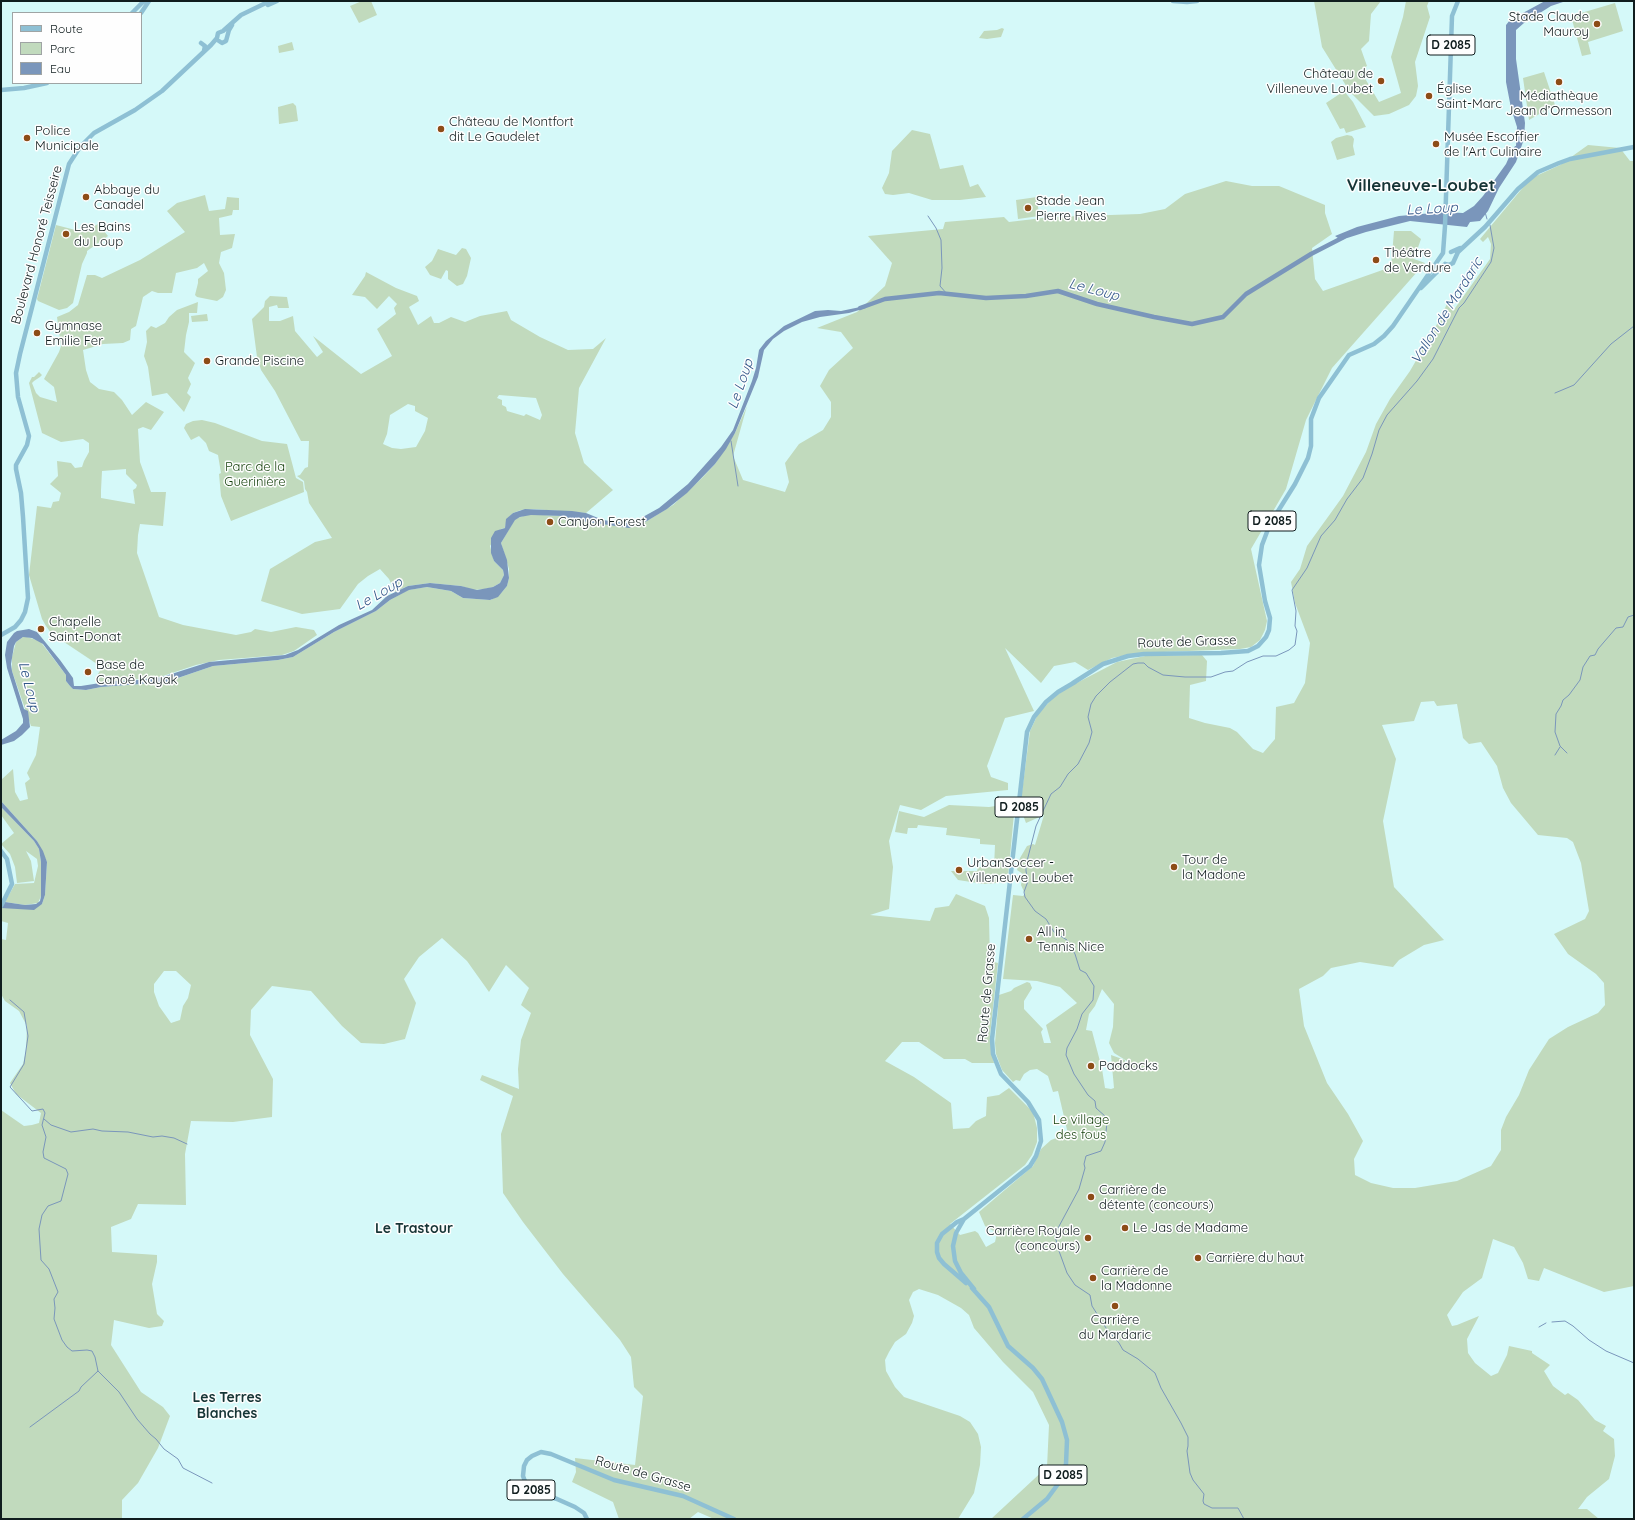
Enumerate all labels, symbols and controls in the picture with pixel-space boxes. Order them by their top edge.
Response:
place label: Stade Claude Mauroy [1509,9,1589,40]
legend [12,12,142,84]
marker: Stade Claude Mauroy [1592,19,1602,29]
text: Route [50,21,83,36]
road number: D 2085 [1427,35,1475,55]
text: Parc [50,41,75,56]
text: Eau [50,61,71,76]
place label: Château de Villeneuve Loubet [1267,66,1373,97]
marker: Château de Villeneuve Loubet [1376,76,1386,86]
marker: Médiathèque Jean d’Ormesson [1554,77,1564,87]
place label: Église Saint-Marc [1437,81,1502,112]
place label: Médiathèque Jean d’Ormesson [1506,88,1612,119]
marker: Église Saint-Marc [1424,91,1434,101]
place label: Château de Montfort dit Le Gaudelet [449,114,574,145]
place label: Police Municipale [35,123,99,154]
marker: Château de Montfort dit Le Gaudelet [436,124,446,134]
place label: Musée Escoffier de l'Art Culinaire [1444,129,1542,160]
marker: Police Municipale [22,133,32,143]
marker: Musée Escoffier de l'Art Culinaire [1431,139,1441,149]
street label: Boulevard Honoré Teisseire [8,164,66,326]
district label: Villeneuve-Loubet [1347,176,1495,196]
place label: Abbaye du Canadel [94,182,160,213]
marker: Abbaye du Canadel [81,192,91,202]
place label: Stade Jean Pierre Rives [1036,193,1106,224]
water label: Le Loup [1406,199,1458,219]
marker: Stade Jean Pierre Rives [1023,203,1033,213]
place label: Les Bains du Loup [74,219,131,250]
marker: Les Bains du Loup [61,229,71,239]
place label: Théâtre de Verdure [1384,245,1451,276]
marker: Théâtre de Verdure [1371,255,1381,265]
water label: Vallon de Mardaric [1407,255,1487,367]
water label: Le Loup [1067,275,1121,305]
place label: Gymnase Emilie Fer [45,318,103,349]
marker: Gymnase Emilie Fer [32,328,42,338]
place label: Grande Piscine [215,353,304,369]
marker: Grande Piscine [202,356,212,366]
water label: Le Loup [725,357,757,411]
park label: Parc de la Guerinière [224,459,286,490]
road number: D 2085 [1248,511,1296,531]
place label: Canyon Forest [558,514,646,530]
marker: Canyon Forest [545,517,555,527]
water label: Le Loup [352,574,406,614]
place label: Chapelle Saint-Donat [49,614,121,645]
marker: Chapelle Saint-Donat [36,624,46,634]
street label: Route de Grasse [1137,632,1237,652]
place label: Base de Canoë Kayak [96,657,177,688]
water label: Le Loup [15,660,43,714]
marker: Base de Canoë Kayak [83,667,93,677]
road number: D 2085 [995,797,1043,817]
place label: Tour de la Madone [1182,852,1246,883]
place label: UrbanSoccer - Villeneuve Loubet [967,855,1073,886]
marker: Tour de la Madone [1169,862,1179,872]
marker: UrbanSoccer - Villeneuve Loubet [954,865,964,875]
place label: All in Tennis Nice [1037,924,1104,955]
marker: All in Tennis Nice [1024,934,1034,944]
street label: Route de Grasse [975,943,999,1043]
place label: Paddocks [1099,1058,1158,1074]
marker: Paddocks [1086,1061,1096,1071]
park label: Le village des fous [1053,1112,1109,1143]
place label: Carrière de détente (concours) [1099,1182,1214,1213]
marker: Carrière de détente (concours) [1086,1192,1096,1202]
place label: Le Jas de Madame [1133,1220,1248,1236]
district label: Le Trastour [375,1221,453,1237]
place label: Carrière Royale (concours) [986,1223,1080,1254]
marker: Le Jas de Madame [1120,1223,1130,1233]
marker: Carrière Royale (concours) [1083,1233,1093,1243]
place label: Carrière du haut [1206,1250,1304,1266]
marker: Carrière du haut [1193,1253,1203,1263]
place label: Carrière de la Madonne [1101,1263,1172,1294]
marker: Carrière de la Madonne [1088,1273,1098,1283]
marker: Carrière du Mardaric [1110,1301,1120,1311]
place label: Carrière du Mardaric [1079,1312,1151,1343]
district label: Les Terres Blanches [193,1390,261,1422]
street label: Route de Grasse [593,1453,693,1495]
road number: D 2085 [1039,1465,1087,1485]
road number: D 2085 [507,1480,555,1500]

